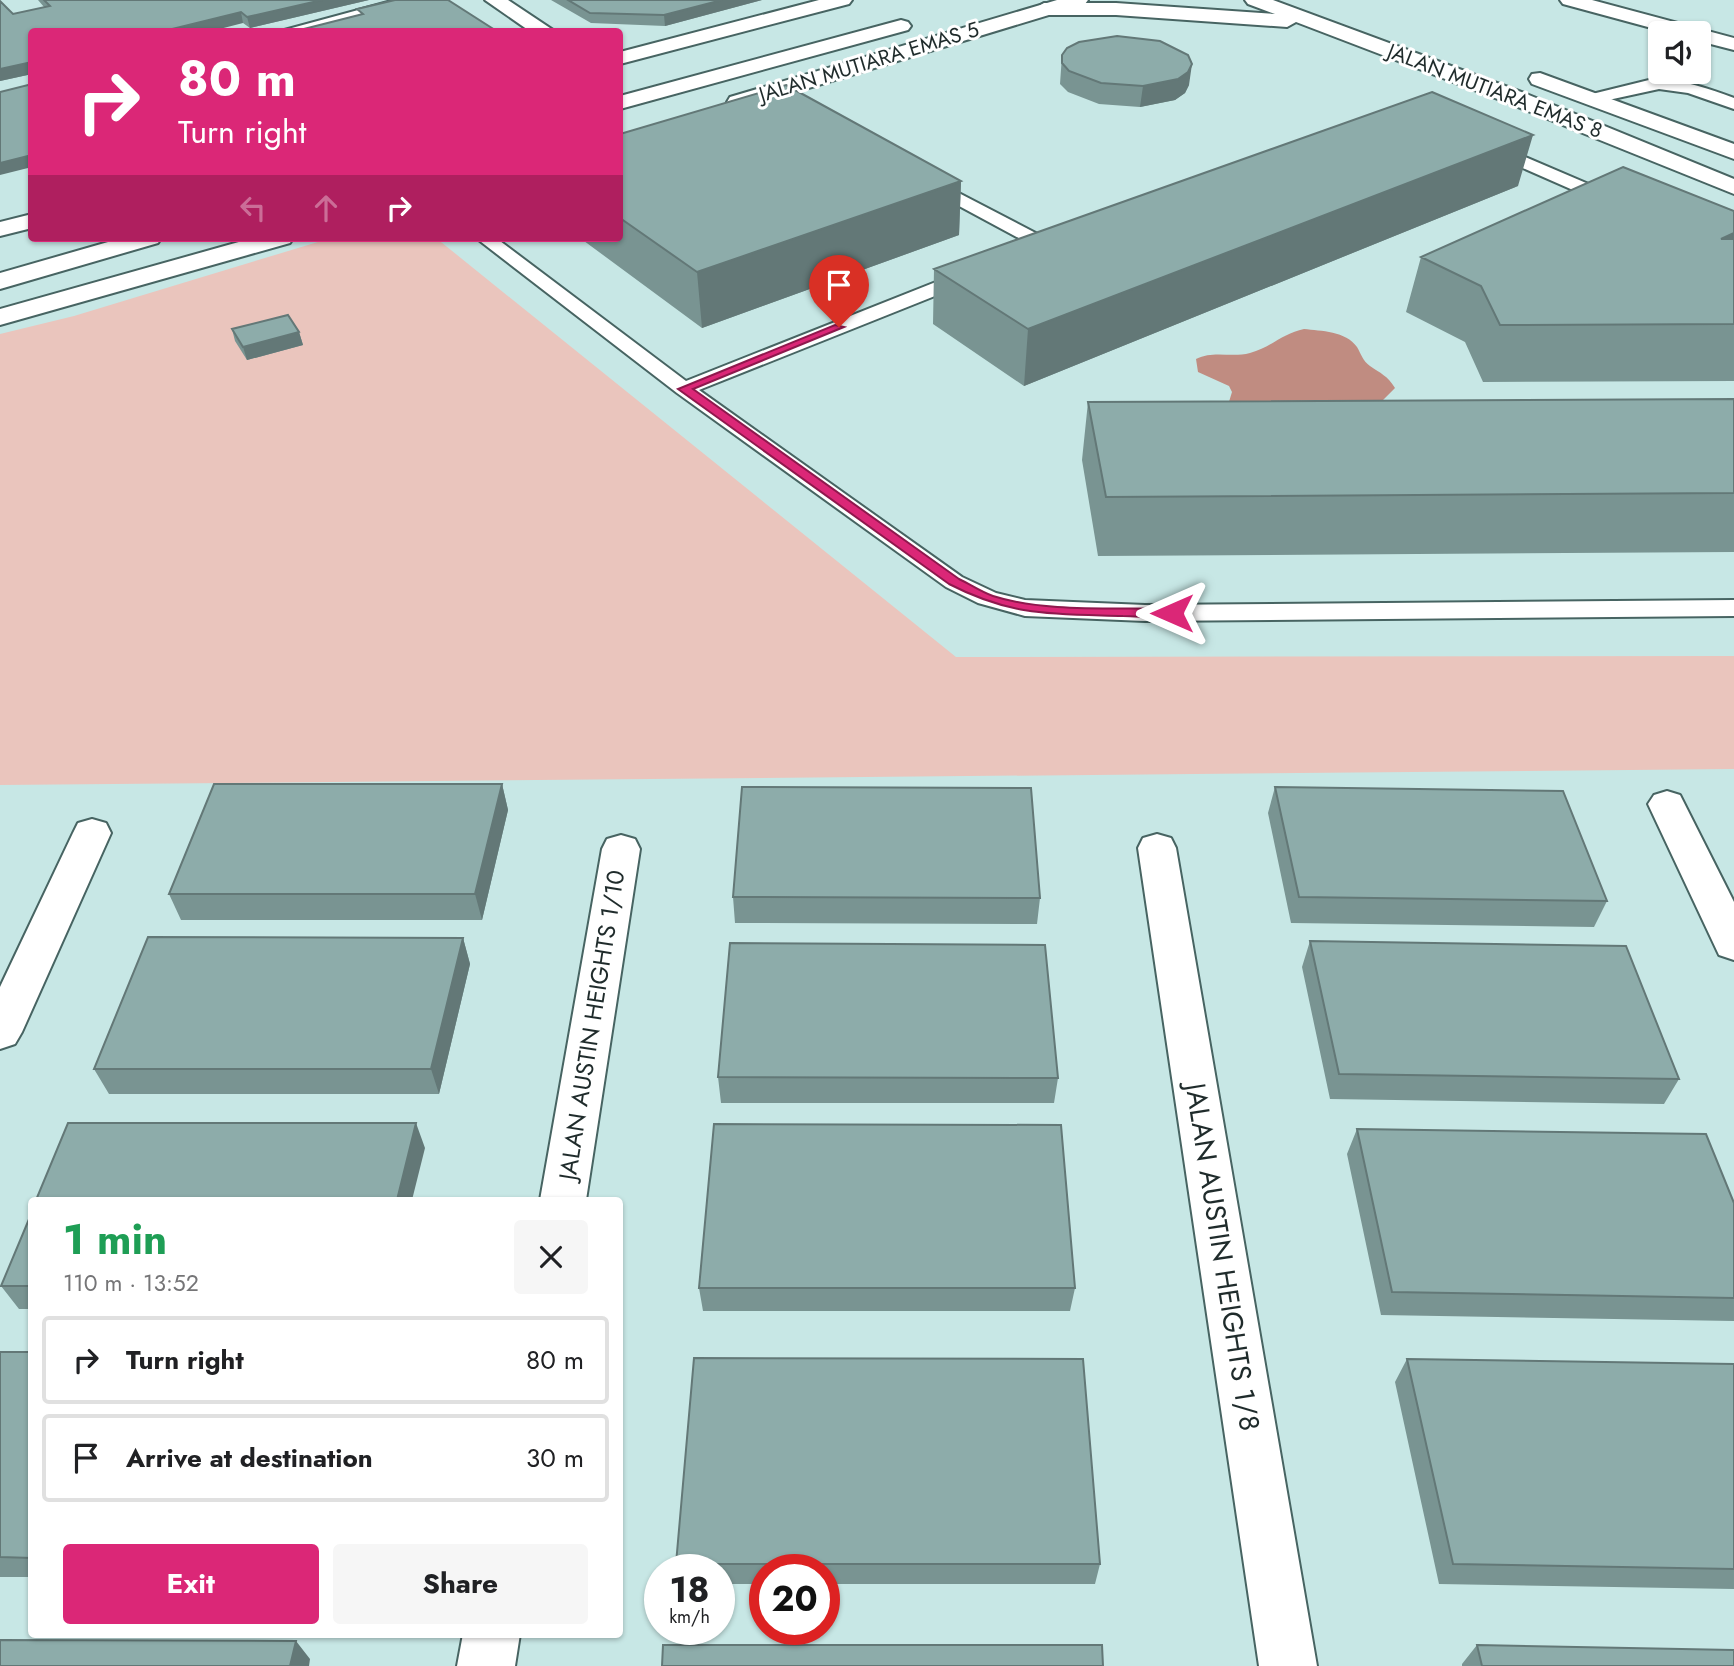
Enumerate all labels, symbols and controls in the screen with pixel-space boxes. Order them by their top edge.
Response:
street label: JALAN MUTIARA EMAS 5 [753,14,983,111]
map controls [1648,21,1711,84]
button: sound [1648,21,1711,84]
street label: JALAN MUTIARA EMAS 8 [1380,35,1607,146]
text: 80 m [178,44,296,114]
icon: right [63,56,154,147]
text: Turn right [178,109,307,155]
icon: left [234,189,272,227]
icon: ahead [307,189,345,227]
icon: right [380,189,418,227]
pin [809,255,869,327]
icon: arrive [820,266,858,304]
position arrow [1135,576,1209,650]
street label: JALAN AUSTIN HEIGHTS 1/10 [549,867,633,1185]
street label: JALAN AUSTIN HEIGHTS 1/8 [1174,1076,1270,1434]
text: 1 min [63,1209,167,1270]
button: close [514,1220,588,1294]
text: 110 m · 13:52 [63,1266,199,1300]
icon: right [67,1341,105,1379]
text: Turn right [126,1341,244,1379]
text: 80 m [526,1341,584,1379]
icon: arrive [67,1439,105,1477]
text: Arrive at destination [126,1439,373,1477]
text: 30 m [526,1439,584,1477]
button: Exit [63,1544,319,1624]
button: Share [333,1544,588,1624]
speed limit sign: 20 [749,1554,840,1645]
text: 18 [670,1565,709,1615]
text: km/h [669,1604,710,1630]

